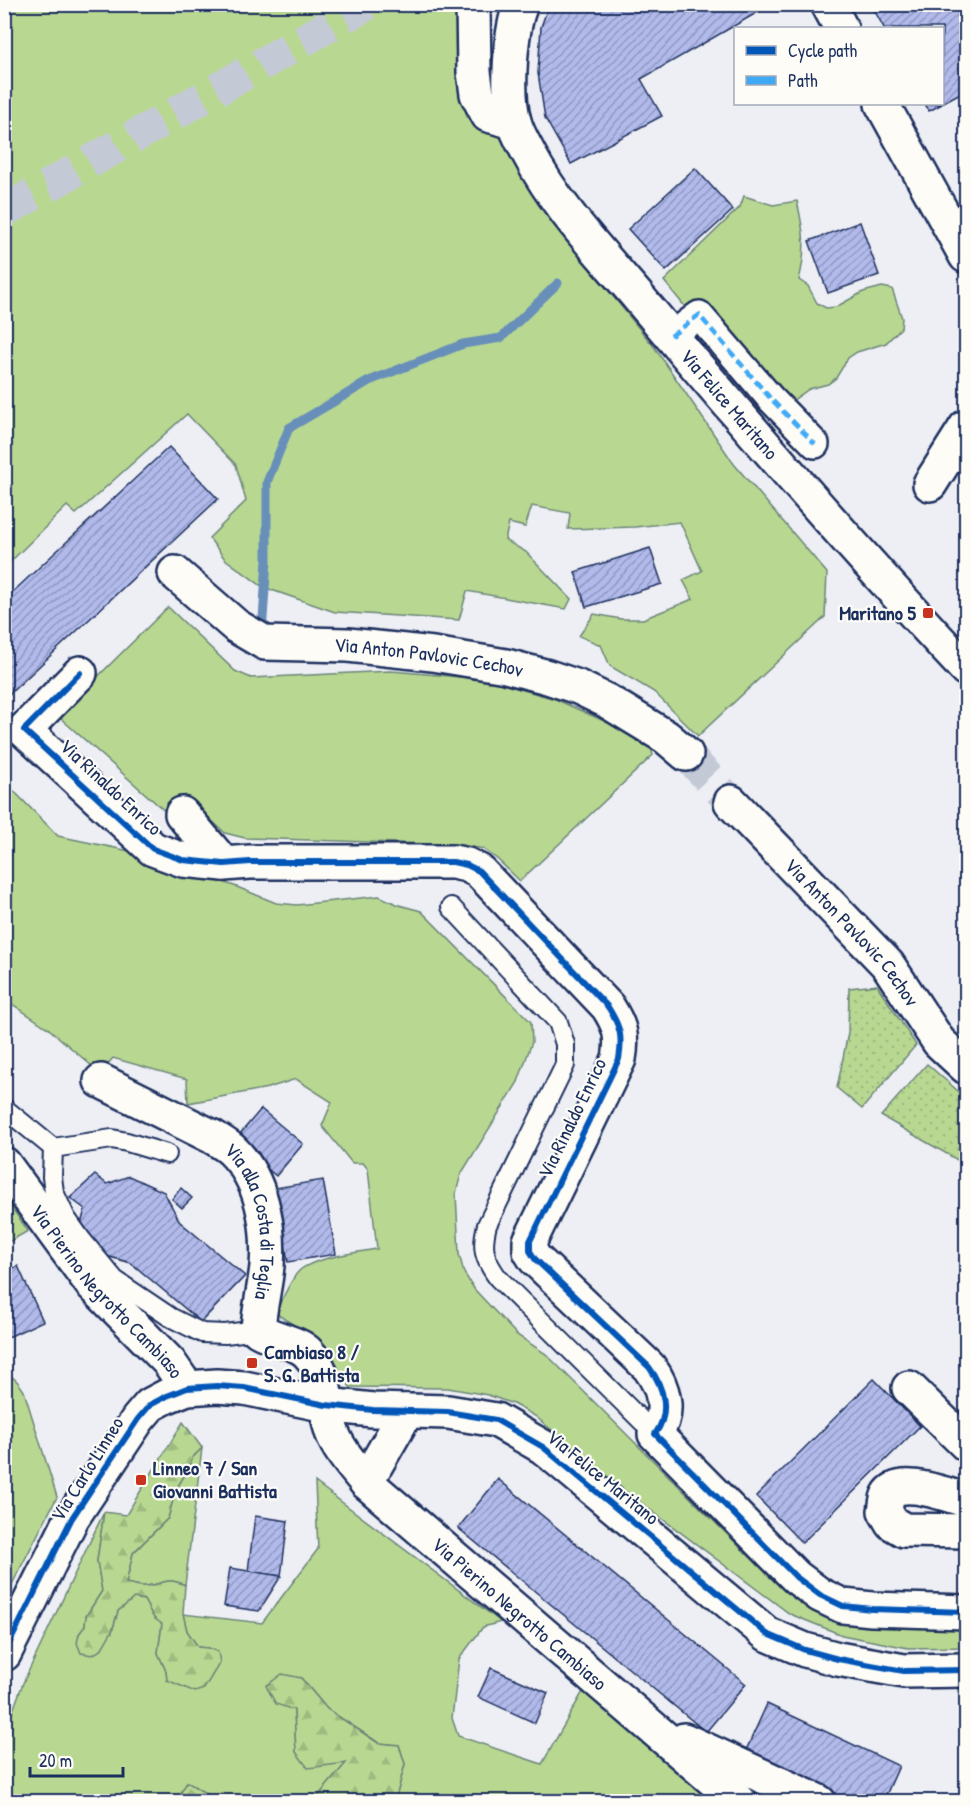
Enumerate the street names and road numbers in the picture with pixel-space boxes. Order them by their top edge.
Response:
street label: Via Felice Maritano [675,343,785,465]
street label: Via Anton Pavlovic Cechov [334,631,526,683]
street label: Via Rinaldo Enrico [54,732,168,841]
street label: Via Anton Pavlovic Cechov [779,852,926,1011]
street label: Via Rinaldo Enrico [531,1053,612,1182]
street label: Via alla Costa di Teglia [219,1136,282,1302]
street label: Via Pierino Negrotto Cambiaso [25,1198,190,1383]
street label: Via Carlo Linneo [44,1411,129,1526]
street label: Via Felice Maritano [541,1423,665,1530]
street label: Via Pierino Negrotto Cambiaso [426,1531,613,1696]

